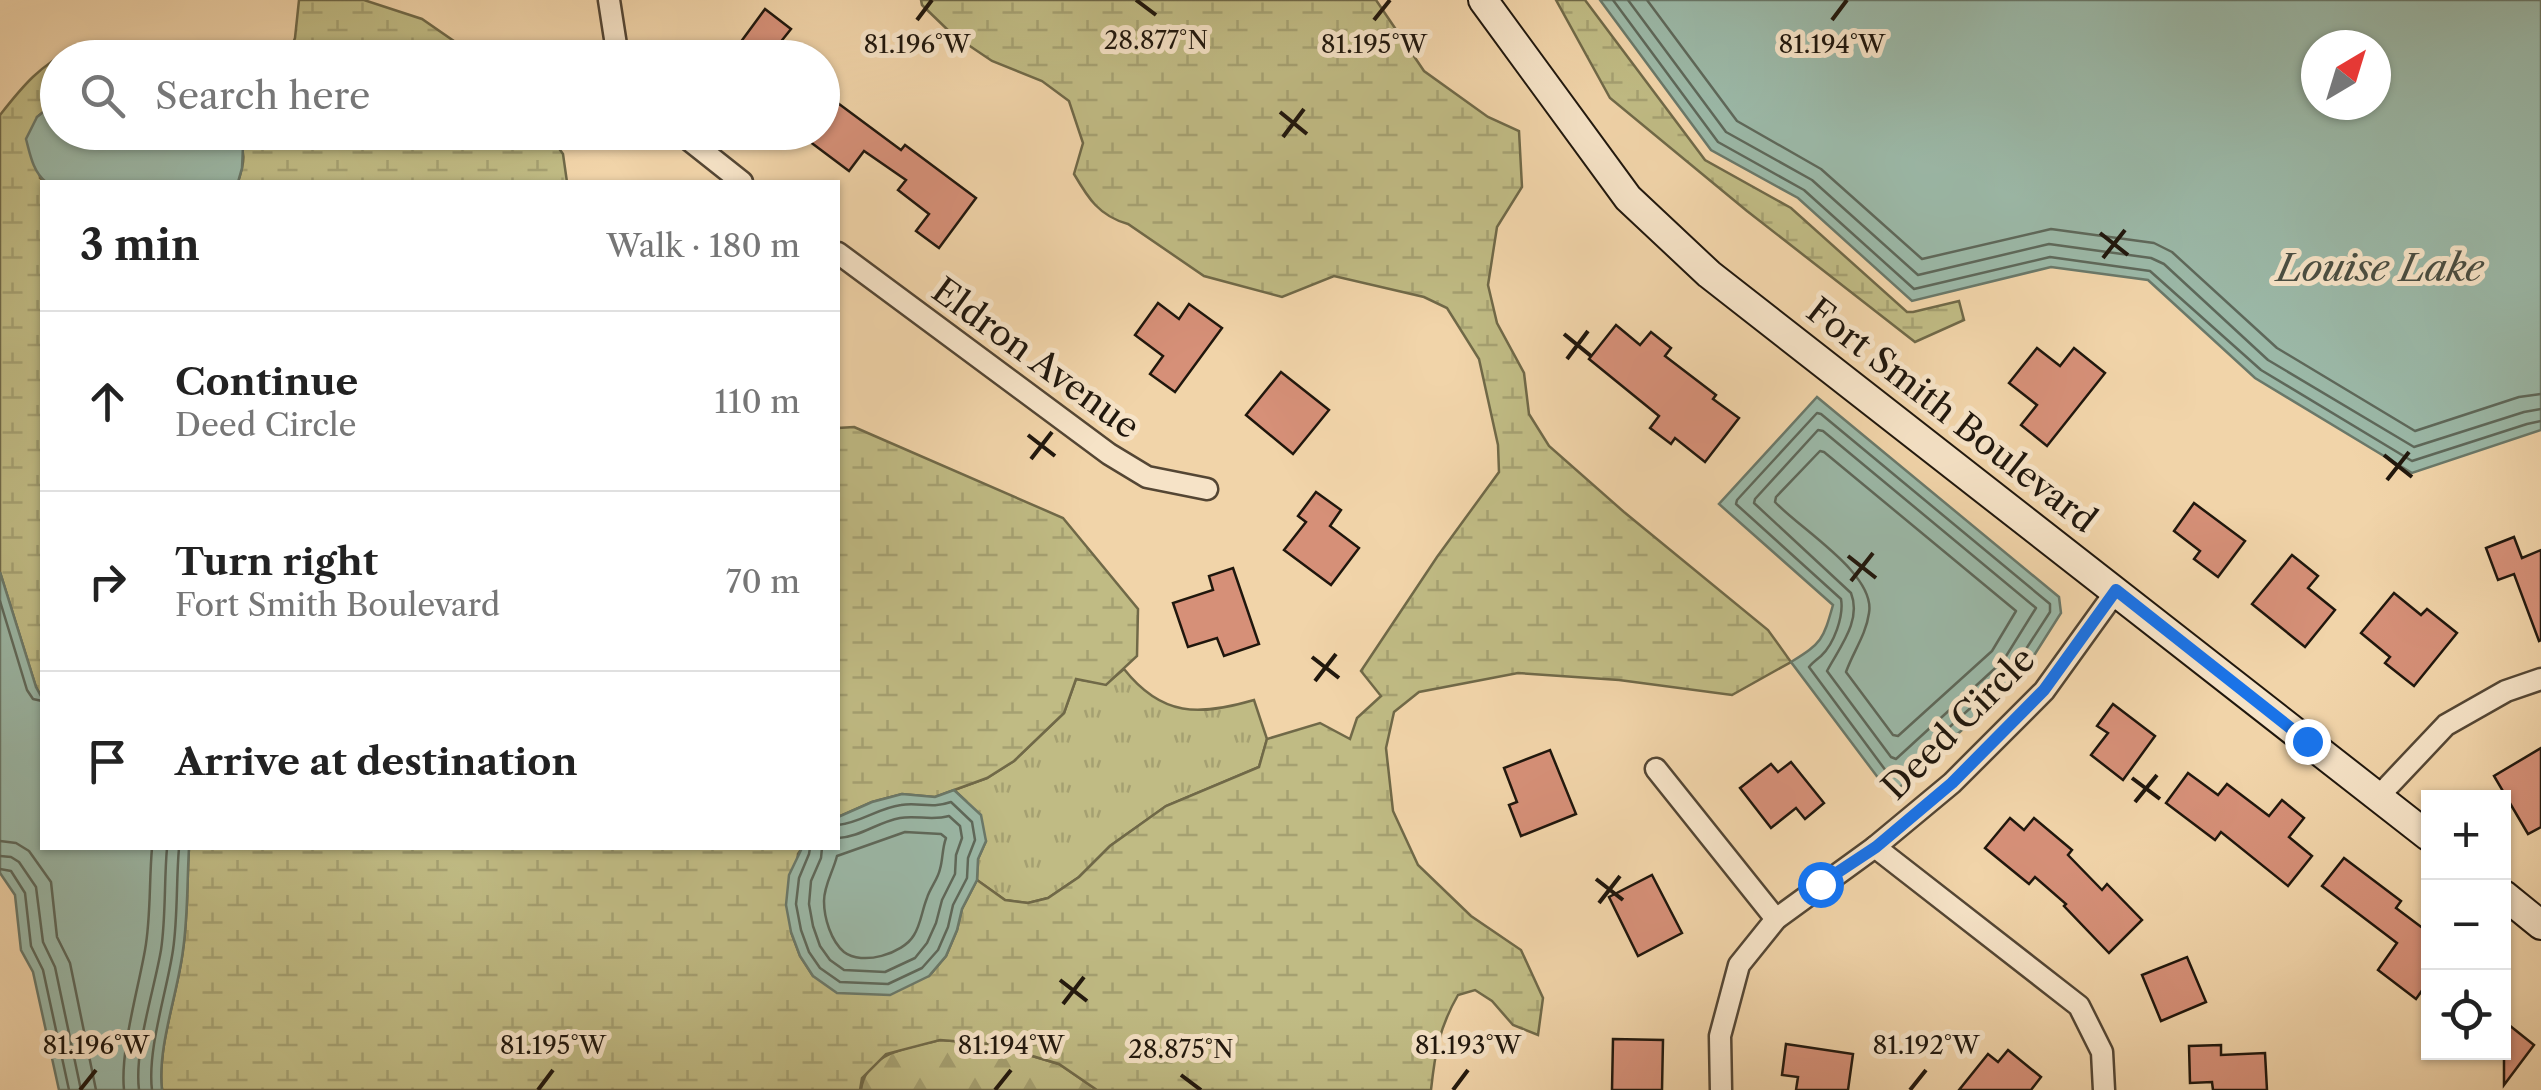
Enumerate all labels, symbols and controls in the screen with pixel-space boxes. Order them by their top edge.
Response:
text: 28.877°N [1104,25,1208,56]
text: 81.196°W [864,29,971,60]
text: 81.195°W [1321,29,1428,60]
text: 81.194°W [1779,29,1886,60]
north arrow [2301,30,2391,120]
search box [40,40,840,150]
icon: search [75,68,130,123]
text: Search here [155,72,370,119]
text: 3 min [80,219,200,271]
text: Walk · 180 m [607,226,800,265]
water label: Louise Lake [2273,244,2485,291]
street label: Eldron Avenue [924,268,1148,448]
street label: Fort Smith Boulevard [1799,289,2105,541]
text: Continue [175,358,358,405]
icon: ahead [80,374,135,429]
text: 110 m [714,382,800,421]
text: Deed Circle [175,405,357,444]
text: Turn right [175,538,378,585]
icon: right [80,554,135,609]
text: 70 m [726,562,800,601]
text: Fort Smith Boulevard [175,585,500,624]
street label: Deed Circle [1873,638,2043,808]
route end [2285,719,2331,765]
icon: arrive [80,734,135,789]
text: Arrive at destination [175,738,578,785]
map controls [2421,790,2511,1060]
button: + [2421,790,2511,880]
route start [1798,862,1844,908]
button: − [2421,880,2511,970]
button: locate [2421,970,2511,1060]
text: 81.196°W [43,1030,150,1061]
text: 81.195°W [500,1030,607,1061]
text: 81.194°W [958,1030,1065,1061]
text: 81.193°W [1415,1030,1522,1061]
text: 81.192°W [1872,1030,1980,1061]
text: 28.875°N [1128,1034,1234,1065]

